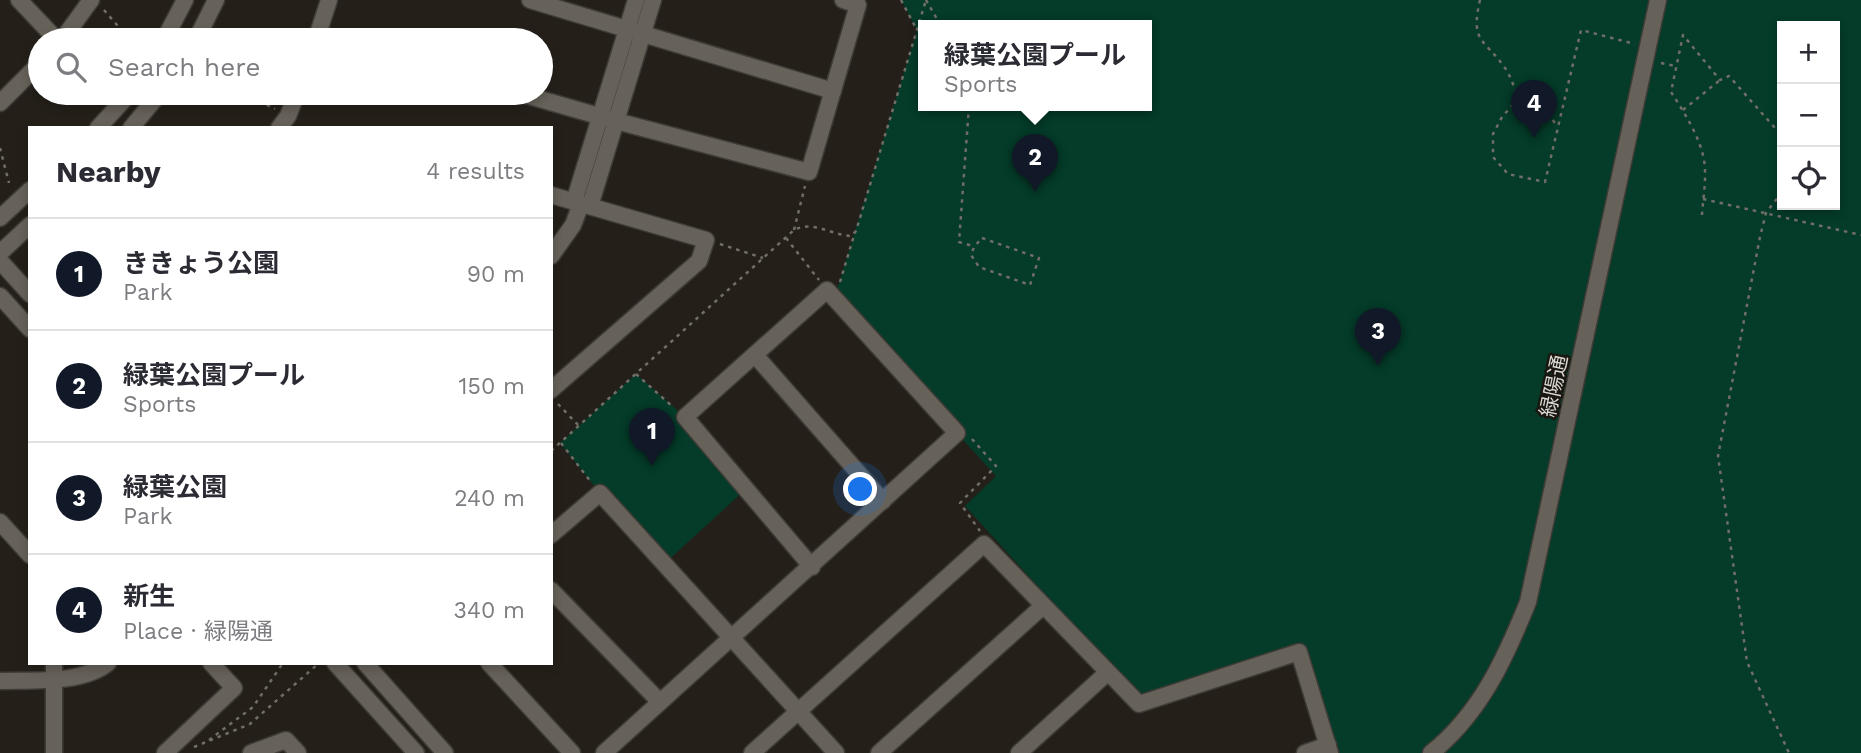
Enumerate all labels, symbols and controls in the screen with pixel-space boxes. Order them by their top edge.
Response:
popup [918,20,1152,111]
map controls [1777,21,1840,210]
button: + [1777,21,1840,84]
search box [28,28,553,105]
text: 緑葉公園プール [944,40,1126,70]
icon: search [52,48,90,86]
text: Search here [108,52,260,82]
text: Sports [944,71,1017,98]
pin: 4 [1511,80,1557,138]
button: − [1777,84,1840,147]
pin: 2 [1012,134,1058,192]
button: locate [1777,147,1840,210]
text: Nearby [56,154,161,189]
text: 4 results [426,158,525,185]
text: ききょう公園 [123,248,279,278]
text: 1 [74,261,84,288]
text: 90 m [467,261,525,288]
text: Park [123,279,172,306]
pin: 3 [1355,308,1401,366]
street label: 緑陽通 [1535,352,1572,419]
text: 緑葉公園プール [123,360,305,390]
text: 2 [72,373,86,400]
text: 150 m [459,373,525,400]
text: Sports [123,391,196,418]
pin: 1 [629,408,675,466]
text: 緑葉公園 [123,472,227,502]
your location [843,472,877,506]
text: 3 [72,485,86,512]
text: 240 m [454,485,525,512]
text: Park [123,503,172,530]
text: 新生 [123,581,175,611]
text: 4 [72,597,86,624]
text: 340 m [453,597,525,624]
text: Place · 緑陽通 [123,618,273,645]

